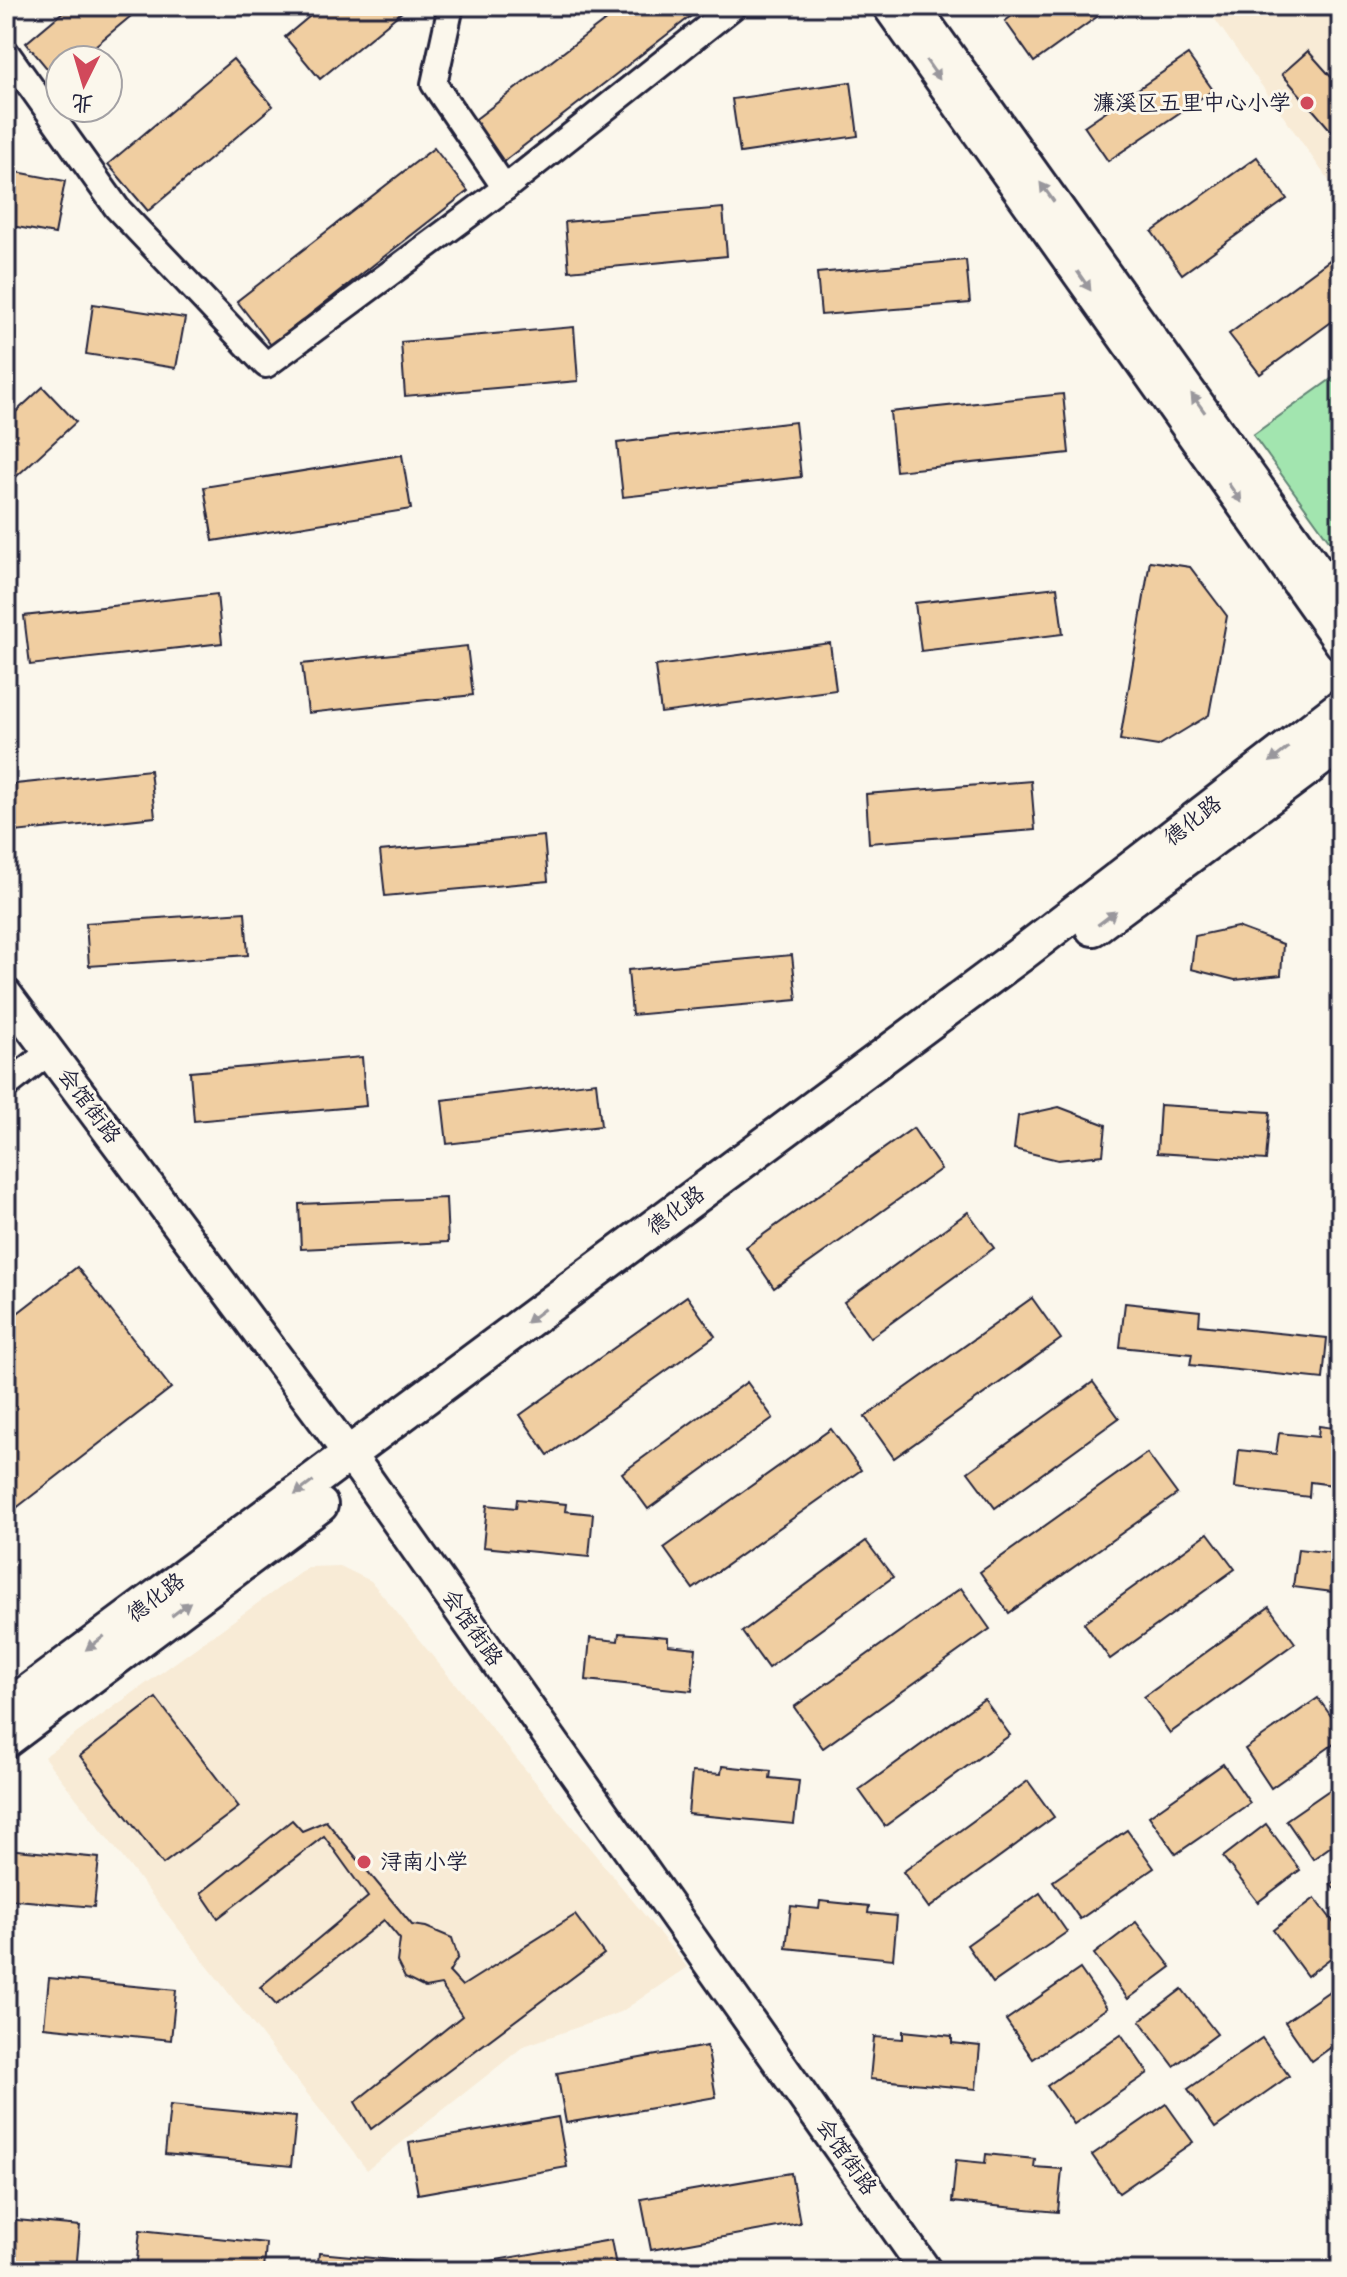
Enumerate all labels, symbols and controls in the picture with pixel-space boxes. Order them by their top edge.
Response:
north arrow [44,44,124,124]
one-way arrow [925,59,940,80]
text: 北 [70,88,95,117]
place label: 濂溪区五里中心小学 [1093,90,1291,117]
marker: 濂溪区五里中心小学 [1298,94,1316,112]
one-way arrow [1040,181,1055,202]
one-way arrow [1076,271,1091,292]
one-way arrow [1191,393,1206,414]
one-way arrow [1227,483,1242,504]
one-way arrow [1269,746,1289,763]
street label: 德化路 [1159,790,1227,852]
one-way arrow [1097,910,1117,926]
street label: 会馆街路 [52,1063,126,1149]
street label: 德化路 [642,1180,710,1242]
one-way arrow [524,1308,546,1324]
one-way arrow [294,1479,314,1495]
street label: 德化路 [122,1567,190,1629]
street label: 会馆街路 [436,1584,508,1672]
one-way arrow [170,1602,191,1618]
one-way arrow [85,1634,105,1650]
place label: 浔南小学 [380,1849,468,1876]
marker: 浔南小学 [355,1853,373,1871]
street label: 会馆街路 [810,2113,882,2201]

